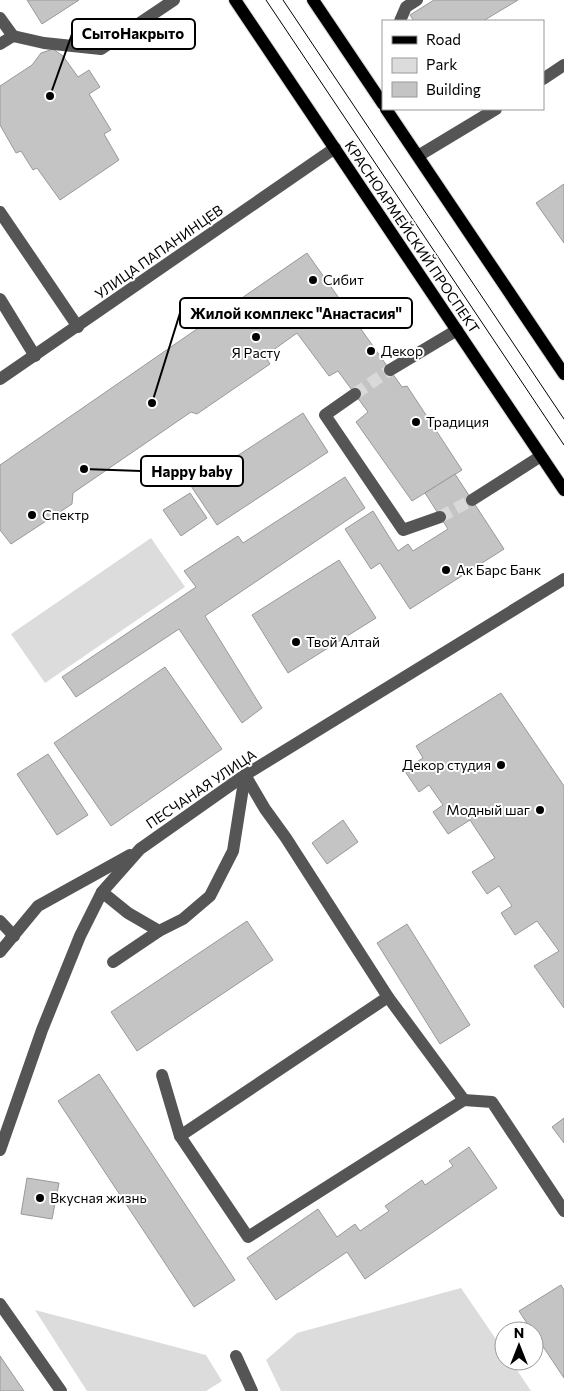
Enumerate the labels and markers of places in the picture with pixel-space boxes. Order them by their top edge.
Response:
callout: СытоНакрыто [72,19,195,49]
place label: Сибит [323,271,364,288]
marker: Сибит [307,274,319,286]
callout: Жилой комплекс "Анастасия" [180,298,412,328]
marker: Я Расту [250,331,262,343]
place label: Декор [381,342,423,359]
place label: Я Расту [232,344,280,361]
marker: Декор [365,345,377,357]
place label: Традиция [426,413,489,430]
marker: Традиция [410,416,422,428]
callout: Happy baby [141,456,243,486]
place label: Спектр [42,506,89,523]
marker: Спектр [26,509,38,521]
place label: Ак Барс Банк [456,561,542,578]
marker: Ак Барс Банк [440,564,452,576]
place label: Твой Алтай [306,633,380,650]
marker: Твой Алтай [290,636,302,648]
place label: Декор студия [402,756,491,773]
marker: Декор студия [495,759,507,771]
place label: Модный шаг [446,801,530,818]
marker: Модный шаг [534,804,546,816]
place label: Вкусная жизнь [50,1189,147,1206]
marker: Вкусная жизнь [34,1192,46,1204]

